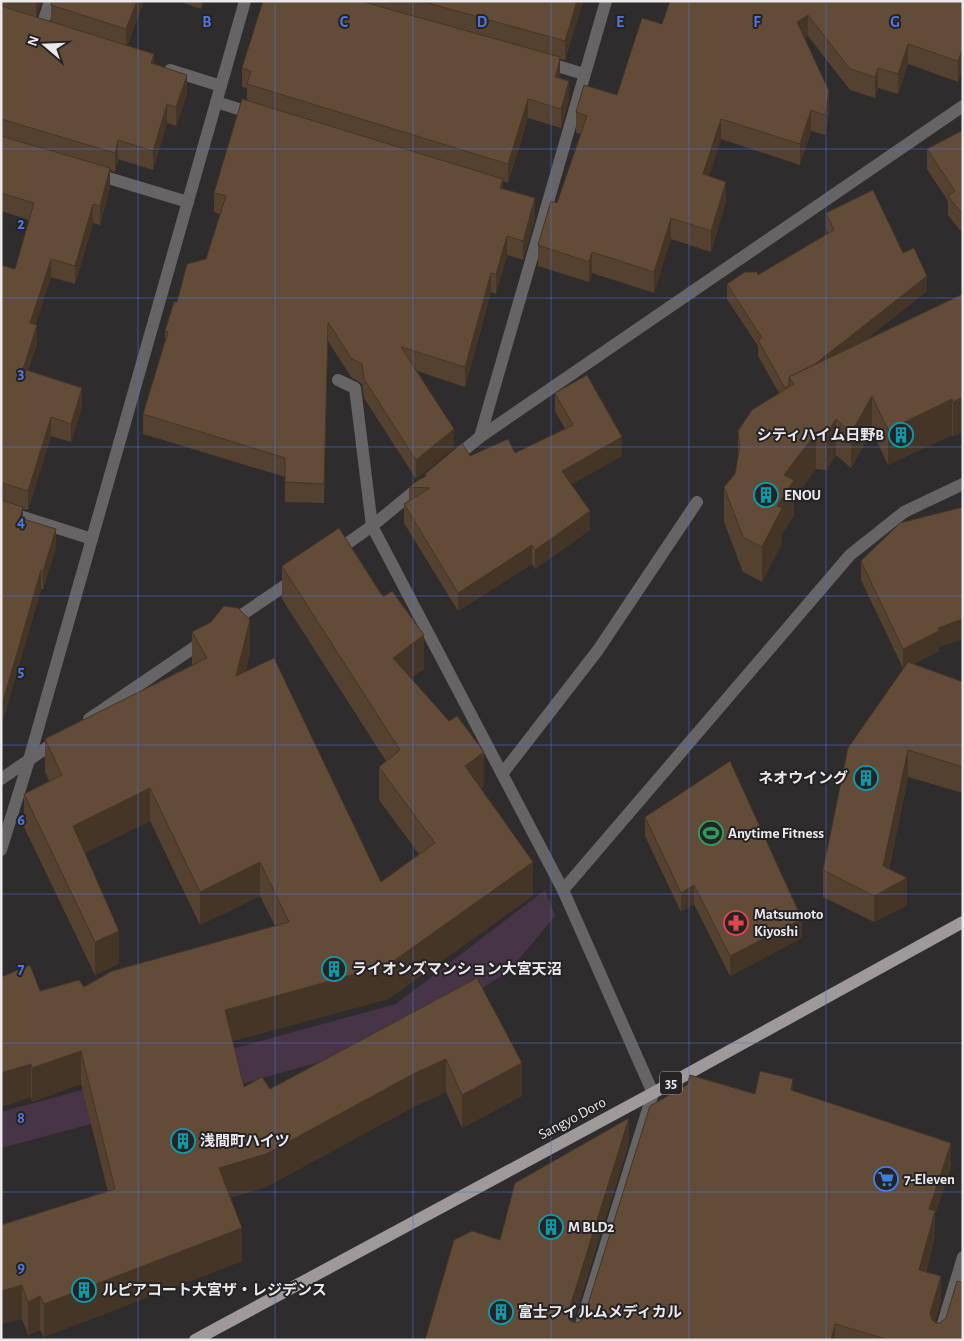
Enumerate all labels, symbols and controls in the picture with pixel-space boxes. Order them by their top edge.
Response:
text: B [202,14,212,30]
text: C [340,14,349,30]
text: D [477,14,488,30]
text: E [616,14,624,30]
text: F [753,14,761,30]
text: G [890,14,900,30]
north arrow [20,20,70,70]
text: N [25,34,42,48]
text: 2 [17,216,25,232]
text: 3 [18,365,25,381]
building icon: シティハイム日野B [888,422,914,448]
place label: シティハイム日野B [757,427,884,443]
building icon: ENOU [753,482,779,508]
place label: ENOU [784,488,821,503]
text: 4 [17,514,25,530]
text: 5 [18,663,25,679]
building icon: ネオウイング [853,765,879,791]
place label: ネオウイング [758,770,848,786]
text: 6 [17,812,25,828]
sports icon: Anytime Fitness [698,820,724,846]
place label: Anytime Fitness [728,826,824,841]
place label: Matsumoto Kiyoshi [754,907,823,939]
pharmacy icon: Matsumoto Kiyoshi [723,910,749,936]
building icon: ライオンズマンション大宮天沼 [321,956,347,982]
place label: ライオンズマンション大宮天沼 [352,960,562,977]
text: 7 [18,961,25,977]
road number: 35 [660,1072,682,1094]
street label: Sangyo Doro [536,1095,608,1142]
text: 8 [17,1110,25,1126]
building icon: 浅間町ハイツ [170,1128,196,1154]
place label: 浅間町ハイツ [200,1132,290,1149]
supermarket icon: 7-Eleven [873,1166,899,1192]
place label: 7-Eleven [904,1172,955,1187]
building icon: M BLD2 [538,1214,564,1240]
place label: M BLD2 [568,1220,614,1235]
text: 9 [17,1259,25,1275]
building icon: ルピアコート大宮ザ・レジデンス [71,1277,97,1303]
place label: ルピアコート大宮ザ・レジデンス [102,1282,327,1298]
building icon: 富士フイルムメディカル [488,1299,514,1325]
place label: 富士フイルムメディカル [518,1304,682,1320]

